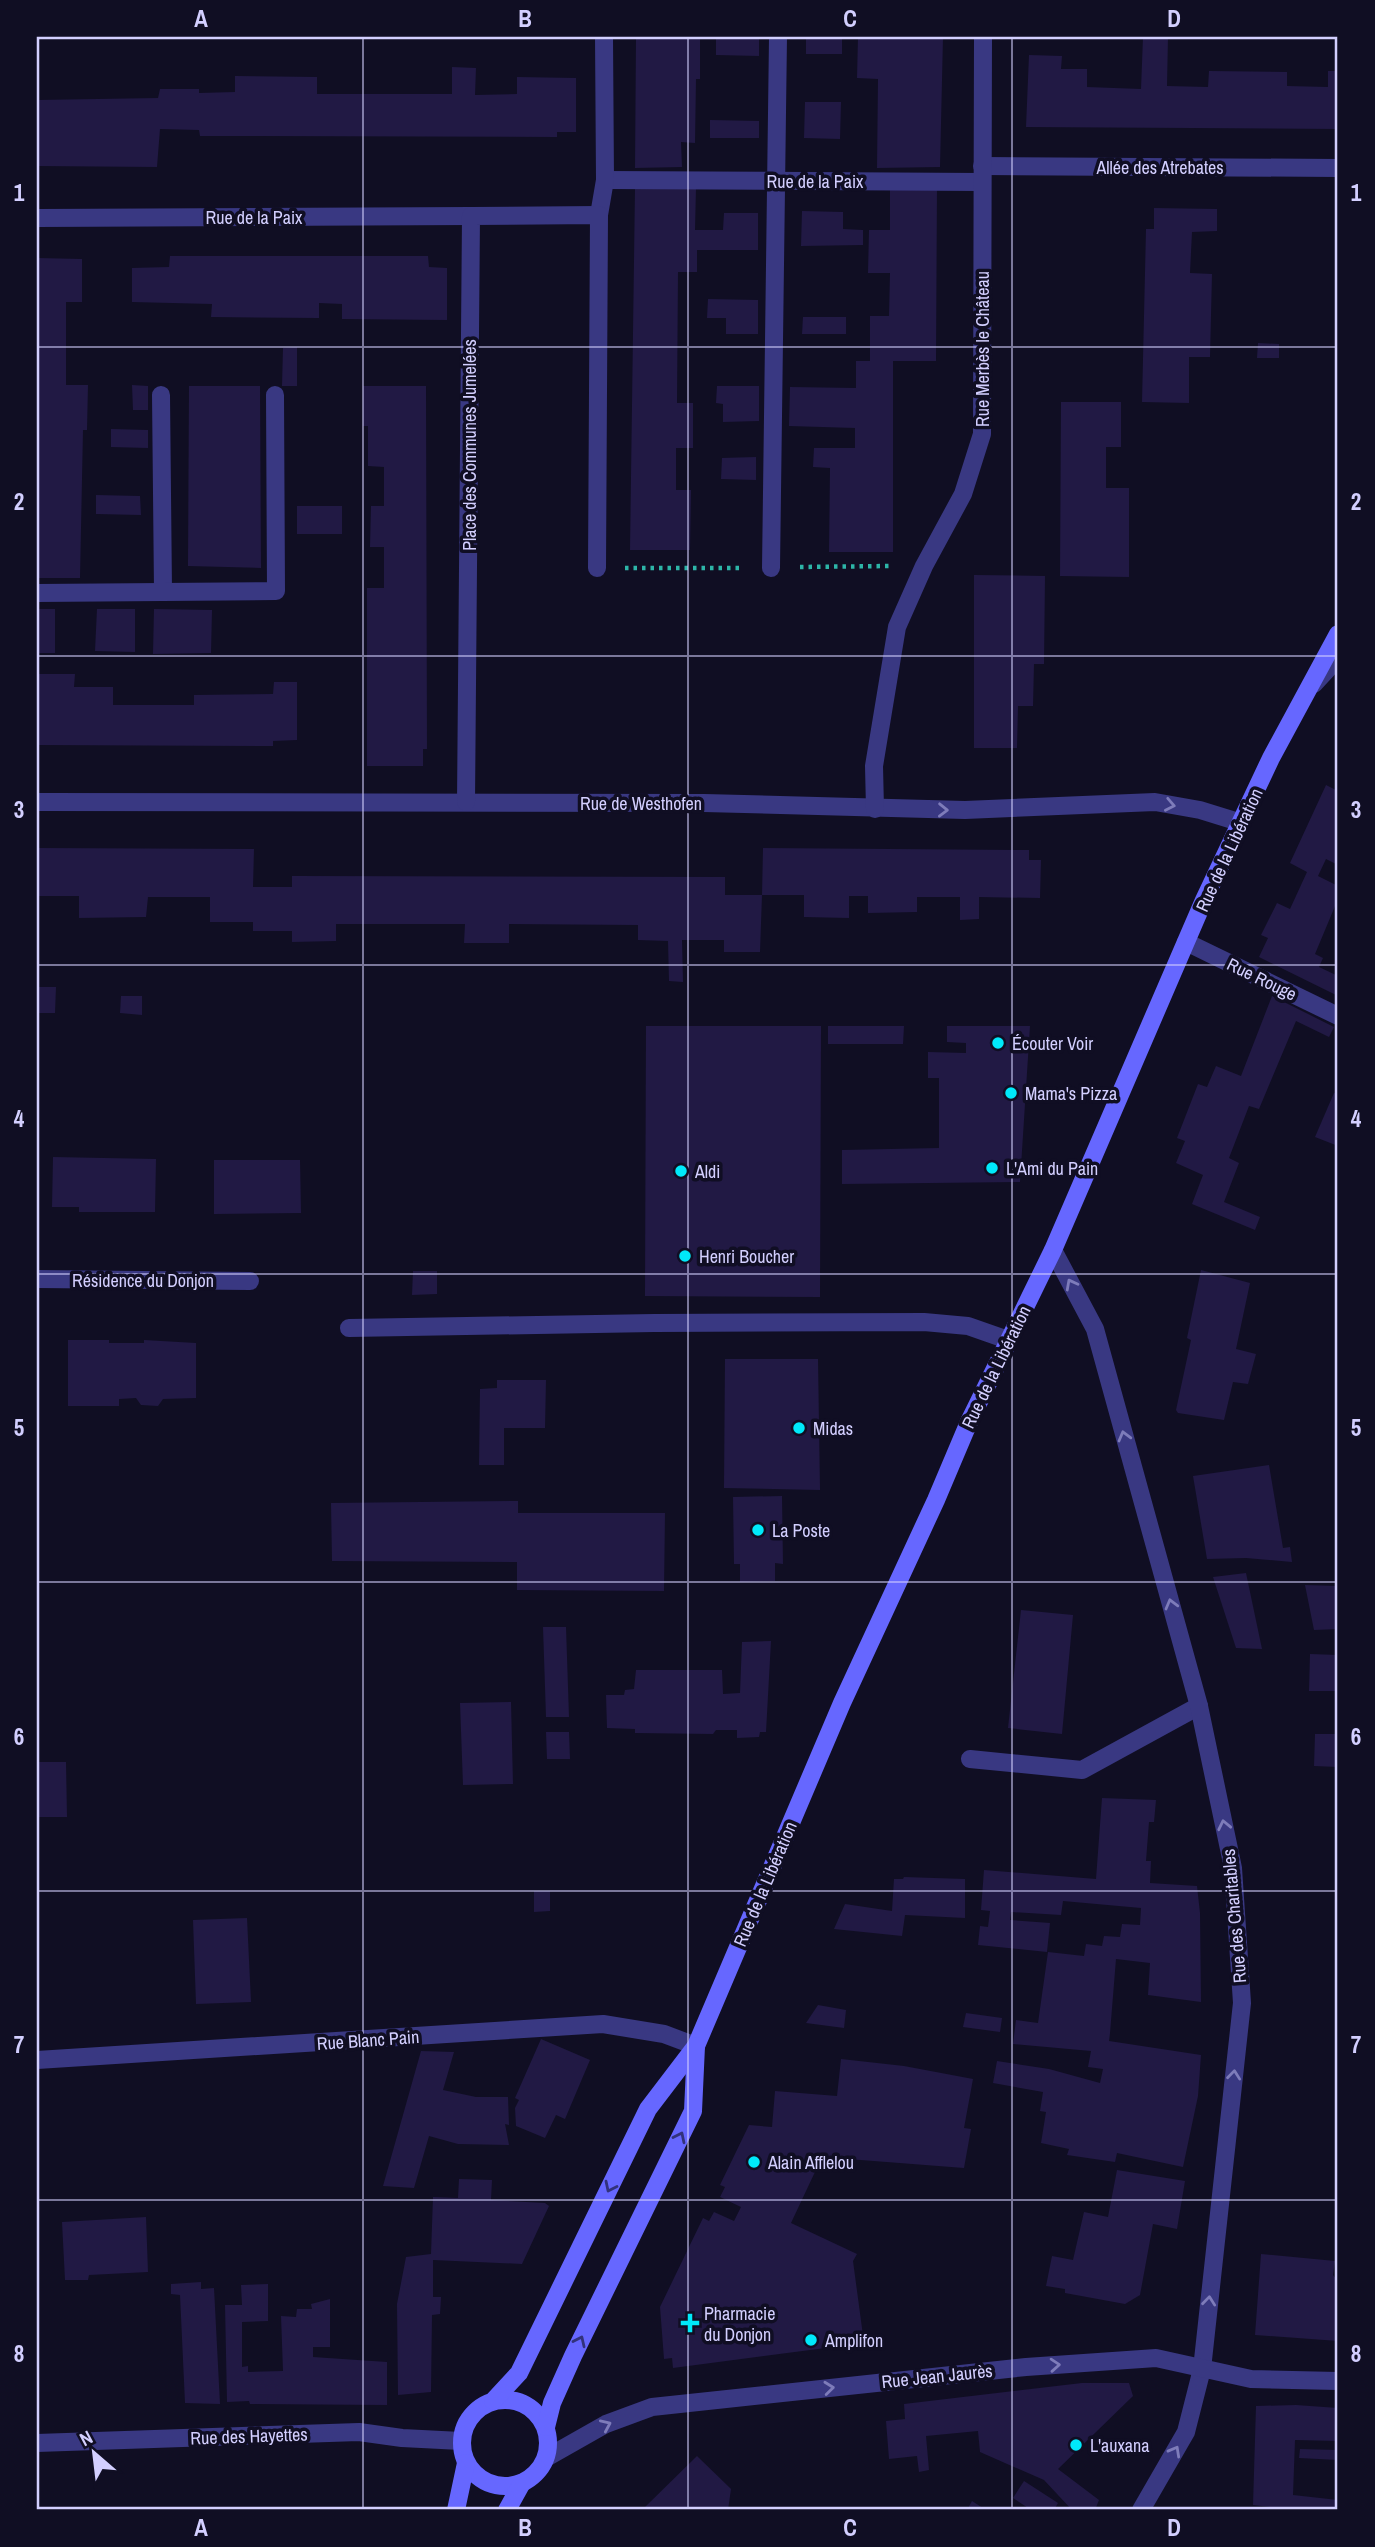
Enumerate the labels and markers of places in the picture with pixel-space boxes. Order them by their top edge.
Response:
place label: Écouter Voir [1012,1031,1093,1056]
marker: Écouter Voir [990,1035,1006,1051]
place label: Mama's Pizza [1025,1081,1117,1106]
marker: Mama's Pizza [1003,1085,1019,1101]
place label: L'Ami du Pain [1006,1156,1098,1181]
place label: Aldi [694,1159,720,1184]
marker: L'Ami du Pain [984,1160,1000,1176]
marker: Aldi [673,1163,689,1179]
place label: Henri Boucher [699,1244,794,1269]
marker: Henri Boucher [677,1248,693,1264]
place label: Midas [813,1416,853,1441]
marker: Midas [791,1420,807,1436]
place label: La Poste [772,1518,830,1543]
marker: La Poste [750,1522,766,1538]
place label: Alain Afflelou [767,2150,854,2175]
marker: Alain Afflelou [746,2154,762,2170]
place label: Pharmacie du Donjon [704,2301,775,2347]
marker: Pharmacie du Donjon [682,2315,698,2331]
place label: Amplifon [824,2328,883,2353]
marker: Amplifon [803,2332,819,2348]
place label: L'auxana [1090,2433,1149,2458]
marker: L'auxana [1068,2437,1084,2453]

